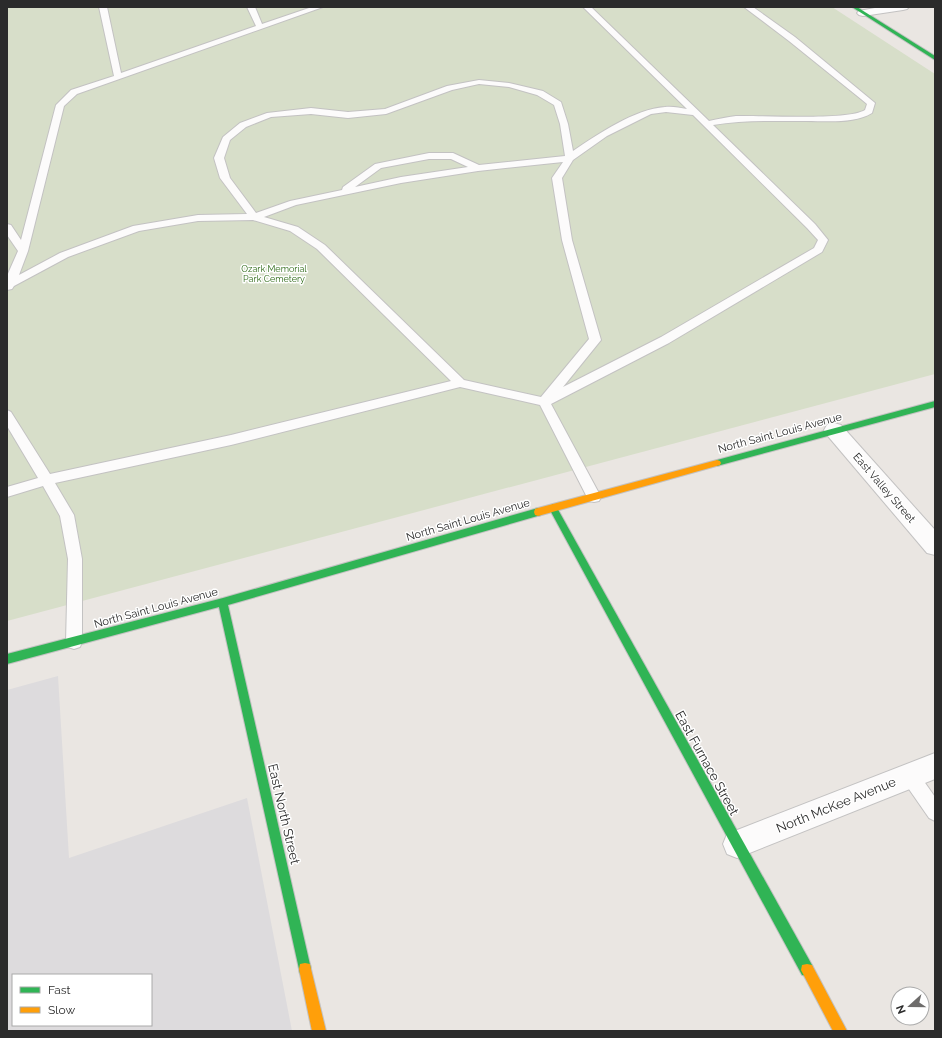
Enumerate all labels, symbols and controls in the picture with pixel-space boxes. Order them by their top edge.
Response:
park label: Ozark Memorial Park Cemetery [241,264,307,284]
street label: North Saint Louis Avenue [717,410,844,456]
street label: East Valley Street [850,450,918,526]
street label: North Saint Louis Avenue [405,496,532,544]
street label: North Saint Louis Avenue [93,585,220,631]
street label: East Furnace Street [672,708,742,818]
street label: East North Street [265,762,303,866]
street label: North McKee Avenue [774,774,898,836]
legend [12,974,152,1026]
text: Fast [48,983,71,997]
north arrow [890,986,930,1026]
text: Slow [48,1003,75,1017]
text: N [894,1003,909,1016]

